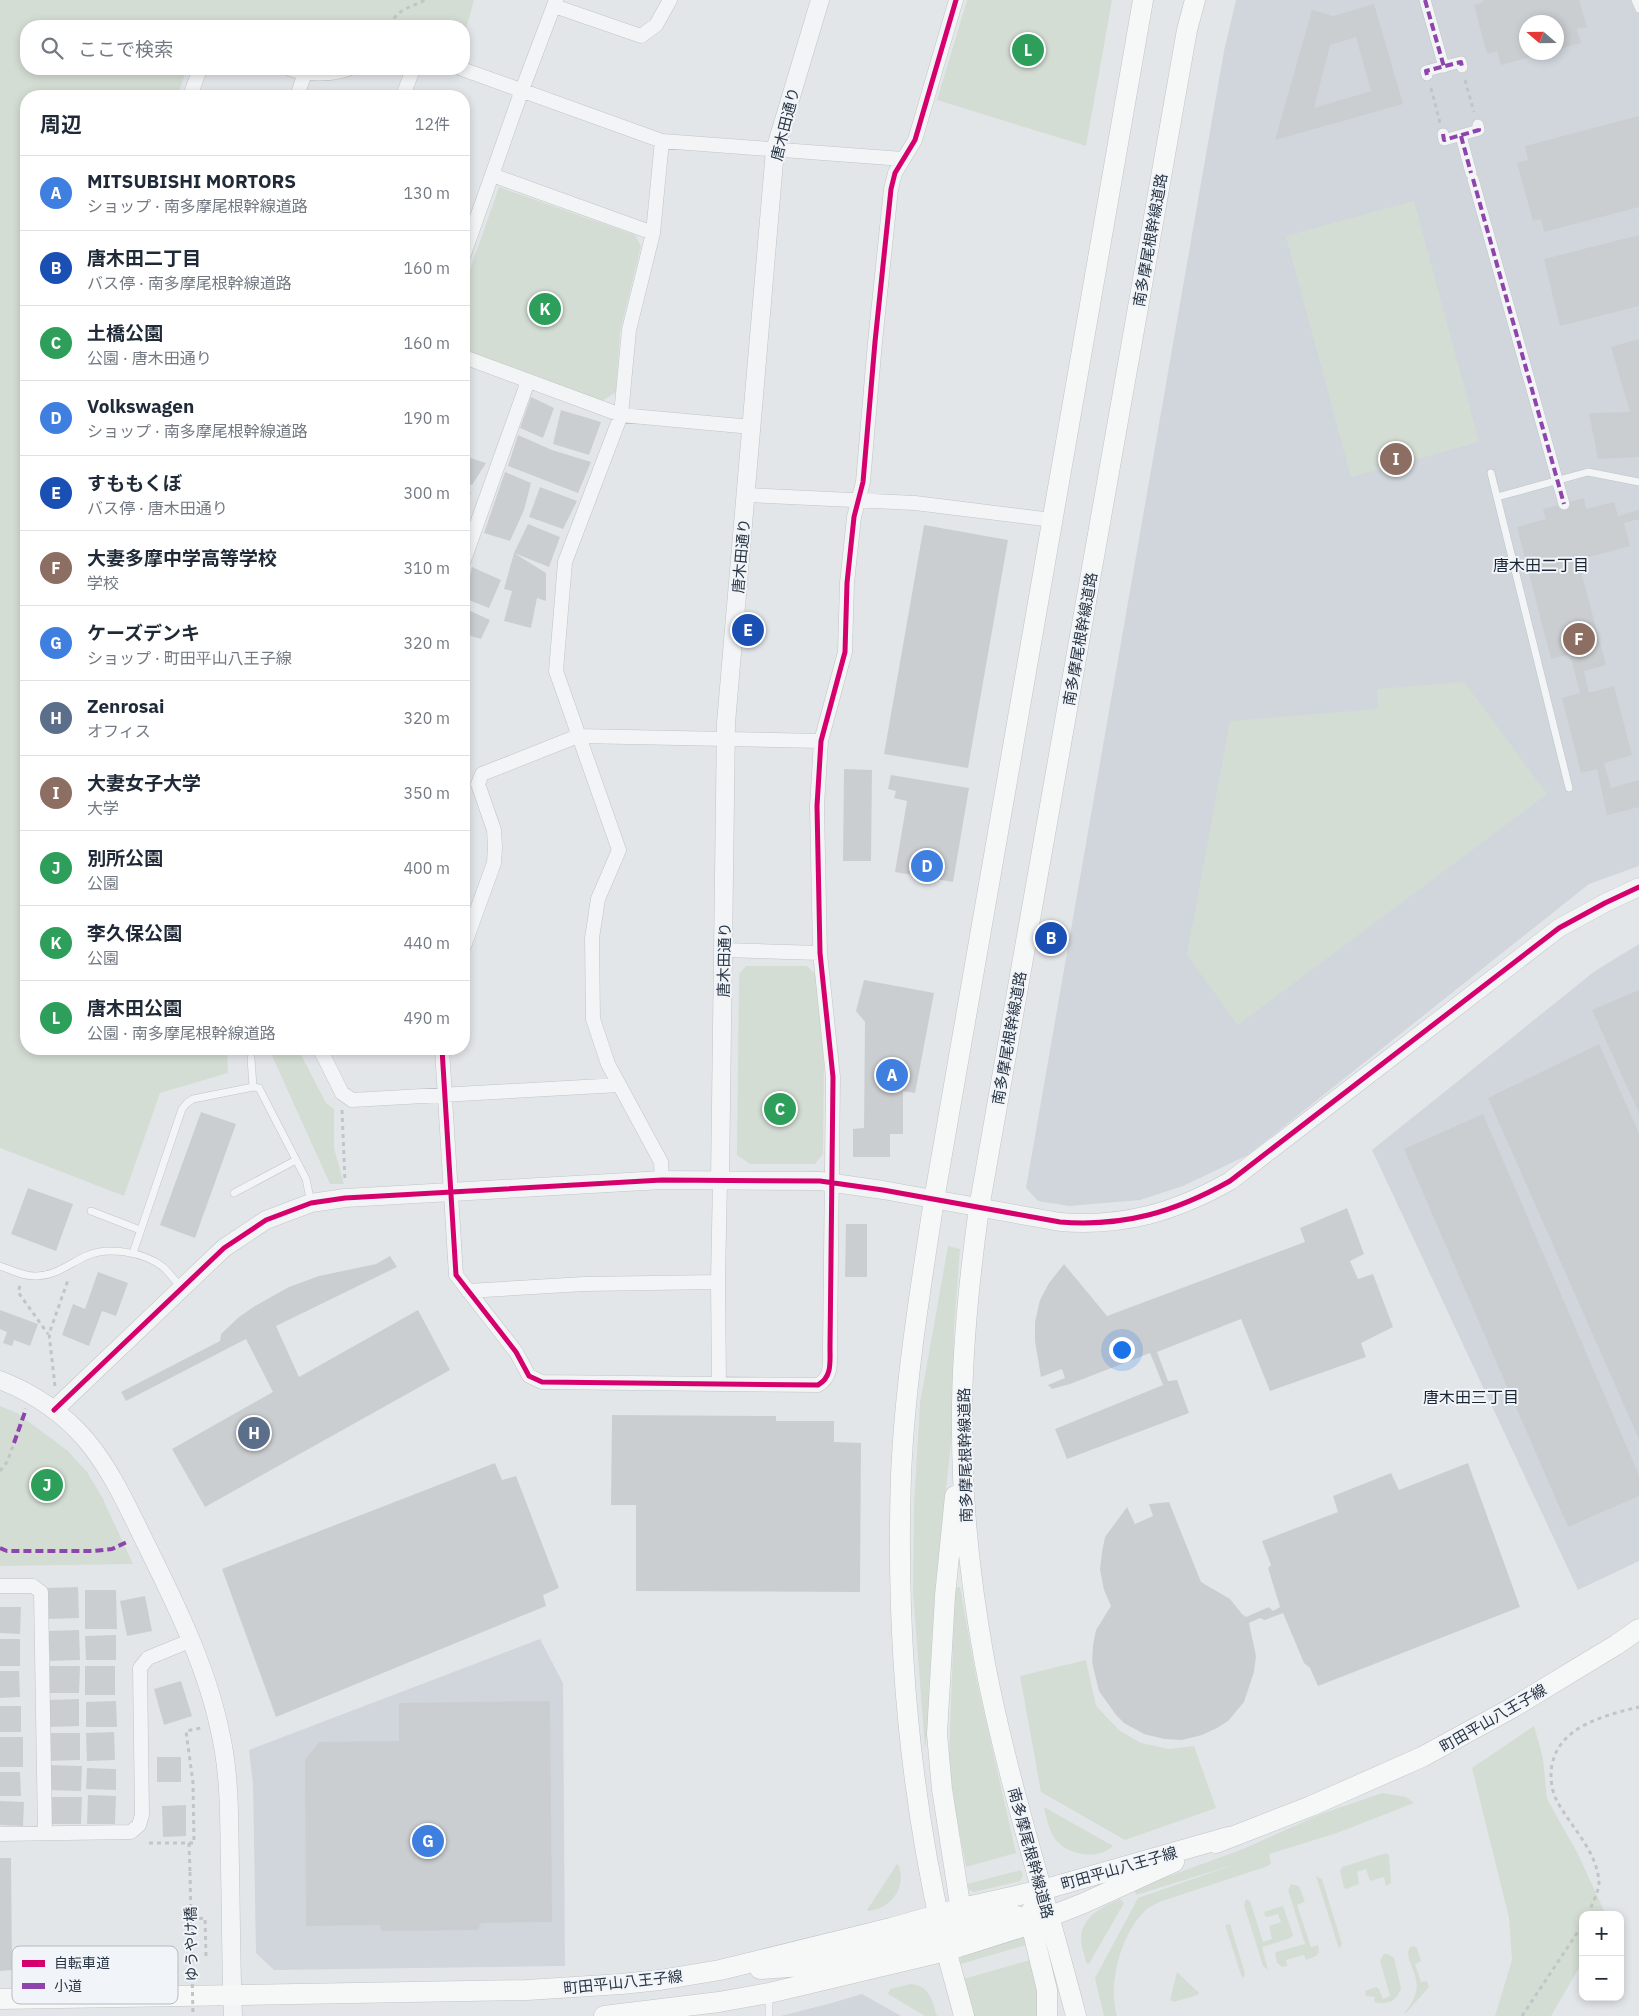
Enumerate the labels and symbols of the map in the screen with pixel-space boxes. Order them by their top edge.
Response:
north arrow [1519,15,1564,60]
pin: L [1012,31,1044,69]
street label: 唐木田通り [767,85,803,163]
street label: 南多摩尾根幹線道路 [1129,172,1171,308]
pin: K [529,290,561,328]
pin: I [1380,440,1412,478]
street label: 唐木田通り [728,518,754,594]
district label: 唐木田二丁目 [1493,555,1589,575]
street label: 南多摩尾根幹線道路 [1059,571,1101,707]
pin: E [732,611,764,649]
pin: F [1563,620,1595,658]
pin: D [911,847,943,885]
pin: B [1035,919,1067,957]
street label: 唐木田通り [714,922,734,998]
street label: 南多摩尾根幹線道路 [988,970,1030,1106]
pin: A [876,1056,908,1094]
pin: C [764,1090,796,1128]
your location [1109,1337,1135,1363]
street label: 南多摩尾根幹線道路 [954,1387,976,1523]
district label: 唐木田三丁目 [1423,1387,1519,1407]
pin: H [238,1414,270,1452]
pin: J [31,1466,63,1504]
street label: 町田平山八王子線 [1436,1680,1550,1756]
street label: 南多摩尾根幹線道路 [1004,1785,1058,1921]
pin: G [412,1822,444,1860]
street label: 町田平山八王子線 [1059,1842,1179,1894]
street label: ゆうやけ橋 [181,1906,201,1982]
legend [12,1946,178,2004]
text: 自転車道 [54,1954,110,1972]
street label: 町田平山八王子線 [562,1966,684,1998]
text: 小道 [54,1977,82,1995]

